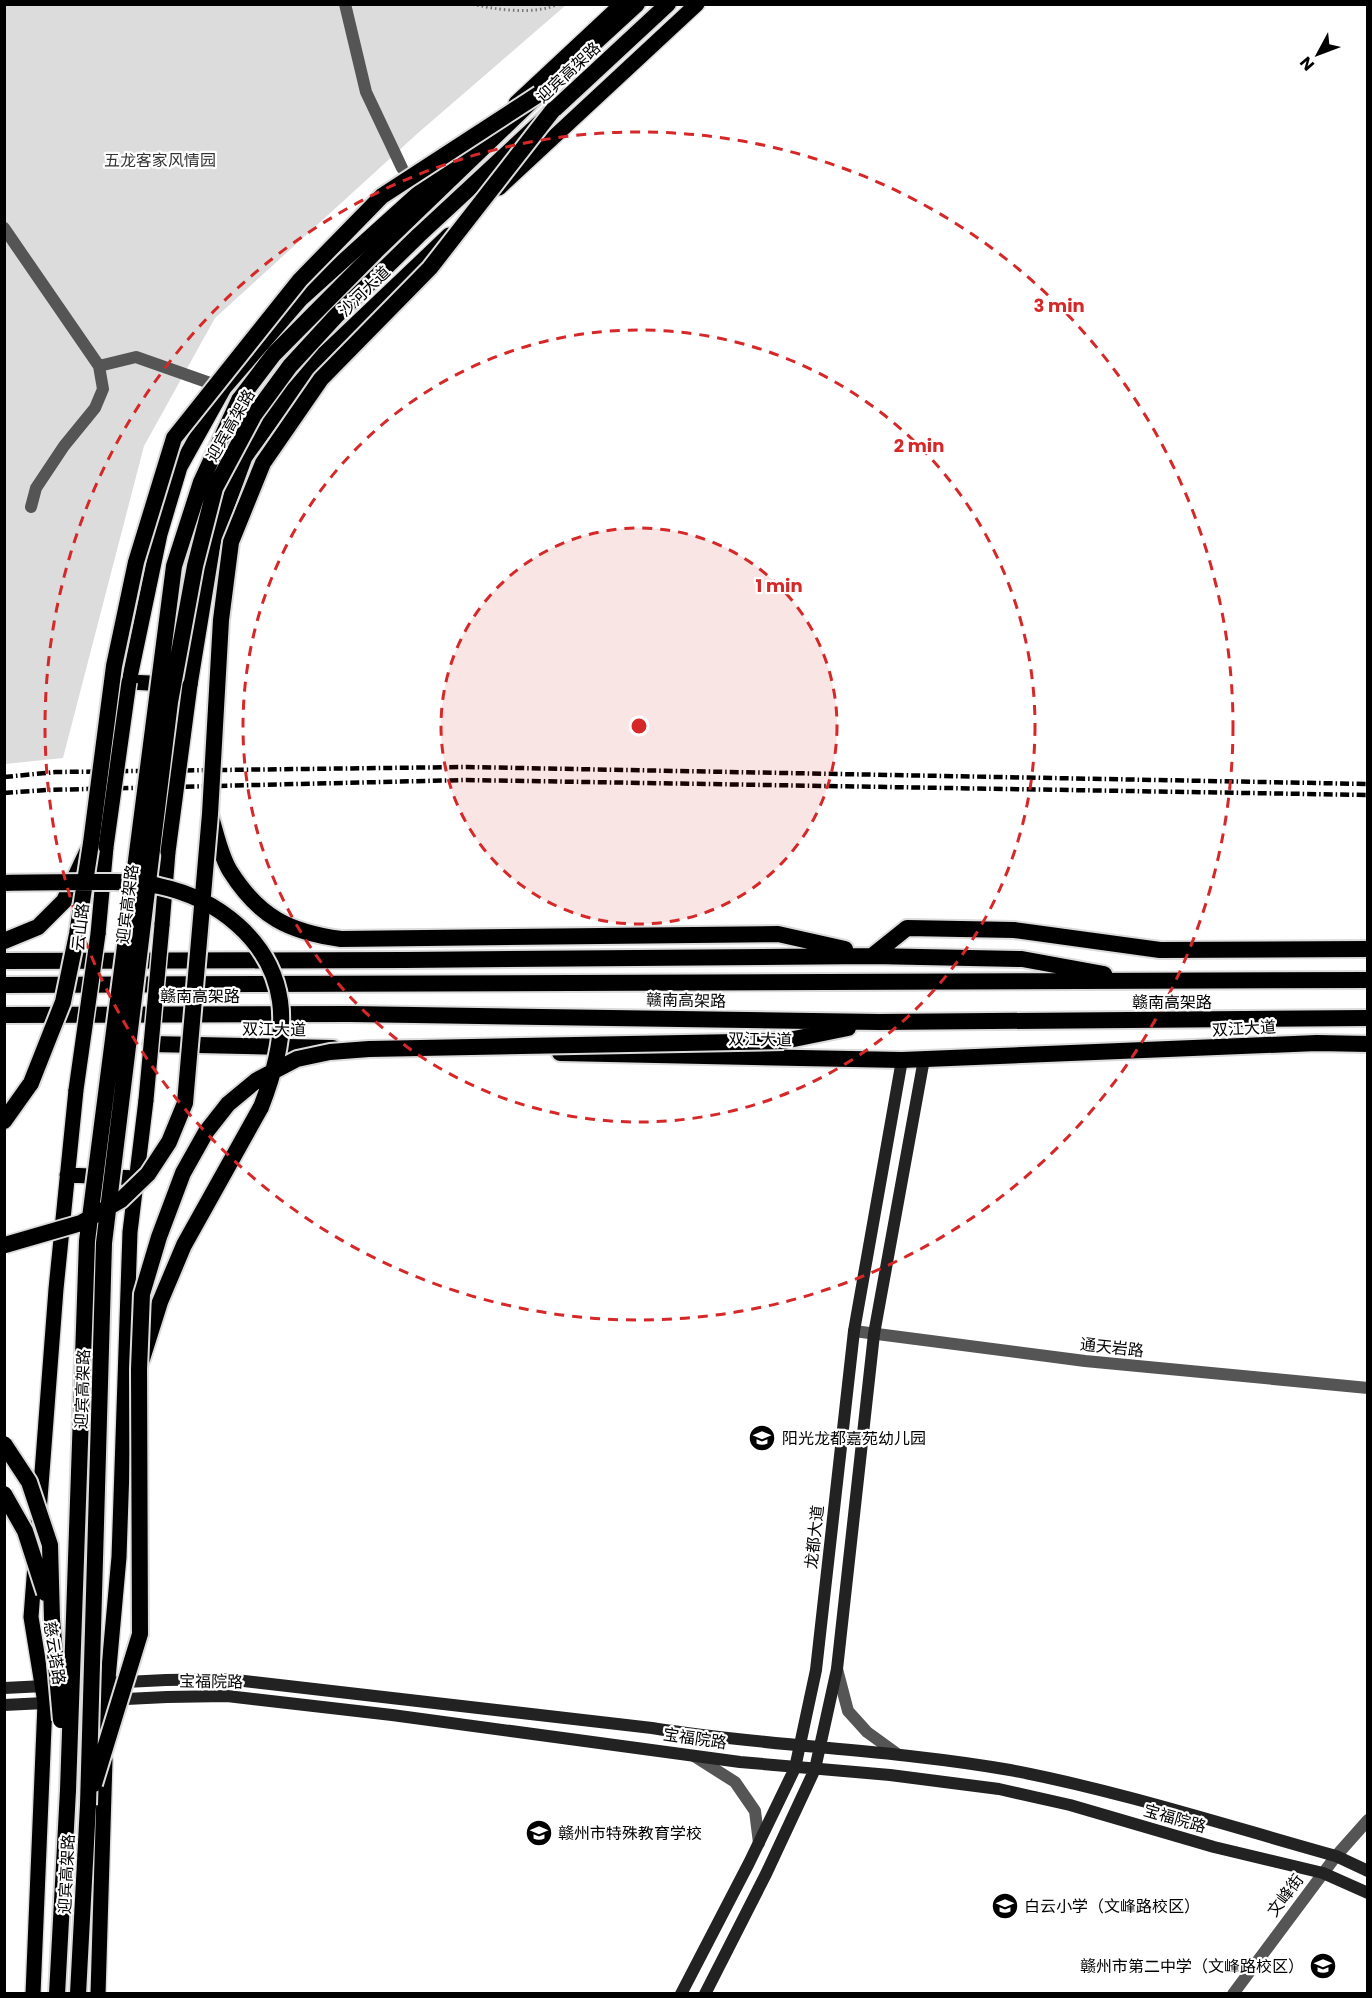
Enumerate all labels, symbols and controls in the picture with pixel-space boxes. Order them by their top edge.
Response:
north arrow [1288,24,1348,84]
street label: 迎宾高架路 [531,37,605,108]
text: N [1294,51,1320,76]
park label: 五龙客家风情园 [104,149,216,172]
street label: 沙河大道 [333,261,395,322]
text: 3 min [1033,293,1085,318]
street label: 迎宾高架路 [200,385,260,466]
text: 2 min [894,433,944,458]
text: 1 min [755,573,803,598]
centre of rings [629,716,649,736]
street label: 迎宾高架路 [111,863,144,945]
street label: 云山路 [67,902,94,952]
street label: 赣南高架路 [160,985,240,1008]
street label: 赣南高架路 [646,988,726,1013]
street label: 赣南高架路 [1132,991,1212,1014]
street label: 双江大道 [1211,1015,1277,1042]
street label: 双江大道 [242,1017,306,1042]
street label: 双江大道 [728,1027,792,1052]
street label: 通天岩路 [1079,1333,1145,1362]
street label: 迎宾高架路 [70,1349,95,1429]
school or university icon: 阳光龙都嘉苑幼儿园 [747,1423,777,1453]
place label: 阳光龙都嘉苑幼儿园 [782,1427,926,1450]
street label: 龙都大道 [800,1504,829,1570]
street label: 慈云塔路 [38,1620,71,1686]
street label: 宝福院路 [179,1669,243,1694]
street label: 宝福院路 [662,1723,728,1754]
street label: 宝福院路 [1141,1799,1209,1838]
school or university icon: 赣州市特殊教育学校 [524,1818,554,1848]
place label: 赣州市特殊教育学校 [558,1822,702,1845]
street label: 迎宾高架路 [53,1833,80,1915]
street label: 文峰街 [1262,1869,1309,1921]
school or university icon: 白云小学（文峰路校区） [990,1891,1020,1921]
place label: 白云小学（文峰路校区） [1024,1895,1200,1918]
school or university icon: 赣州市第二中学（文峰路校区） [1308,1951,1338,1981]
place label: 赣州市第二中学（文峰路校区） [1080,1955,1304,1978]

